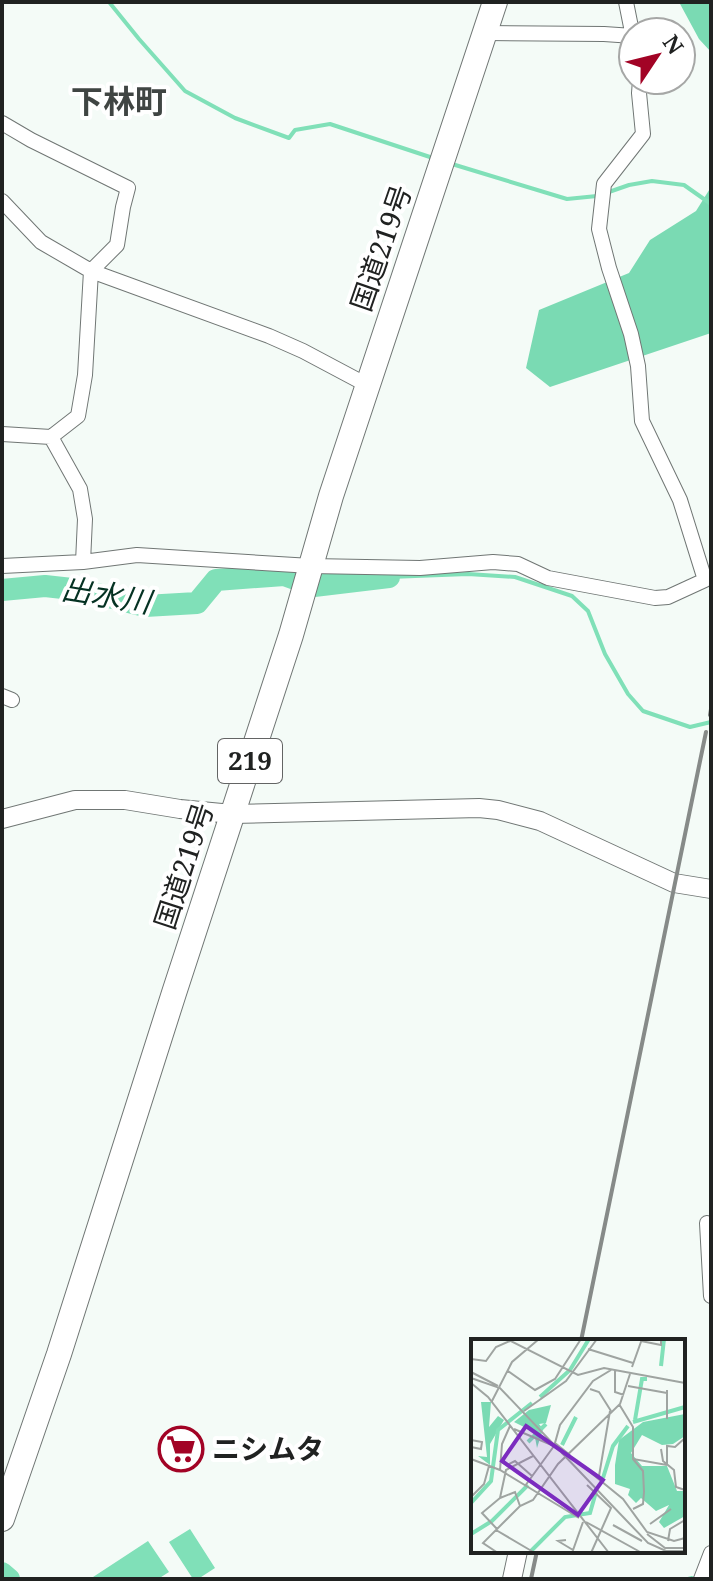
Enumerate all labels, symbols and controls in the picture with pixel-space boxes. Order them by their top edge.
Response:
north arrow [617,16,697,96]
text: N [657,28,691,60]
district label: 下林町 [71,79,167,122]
street label: 国道219号 [341,180,419,316]
water label: 出水川 [59,567,157,622]
road number: 219 [218,739,282,783]
street label: 国道219号 [145,798,221,934]
inset map [471,1339,685,1553]
supermarket icon: ニシムタ [157,1425,205,1473]
place label: ニシムタ [212,1429,324,1467]

